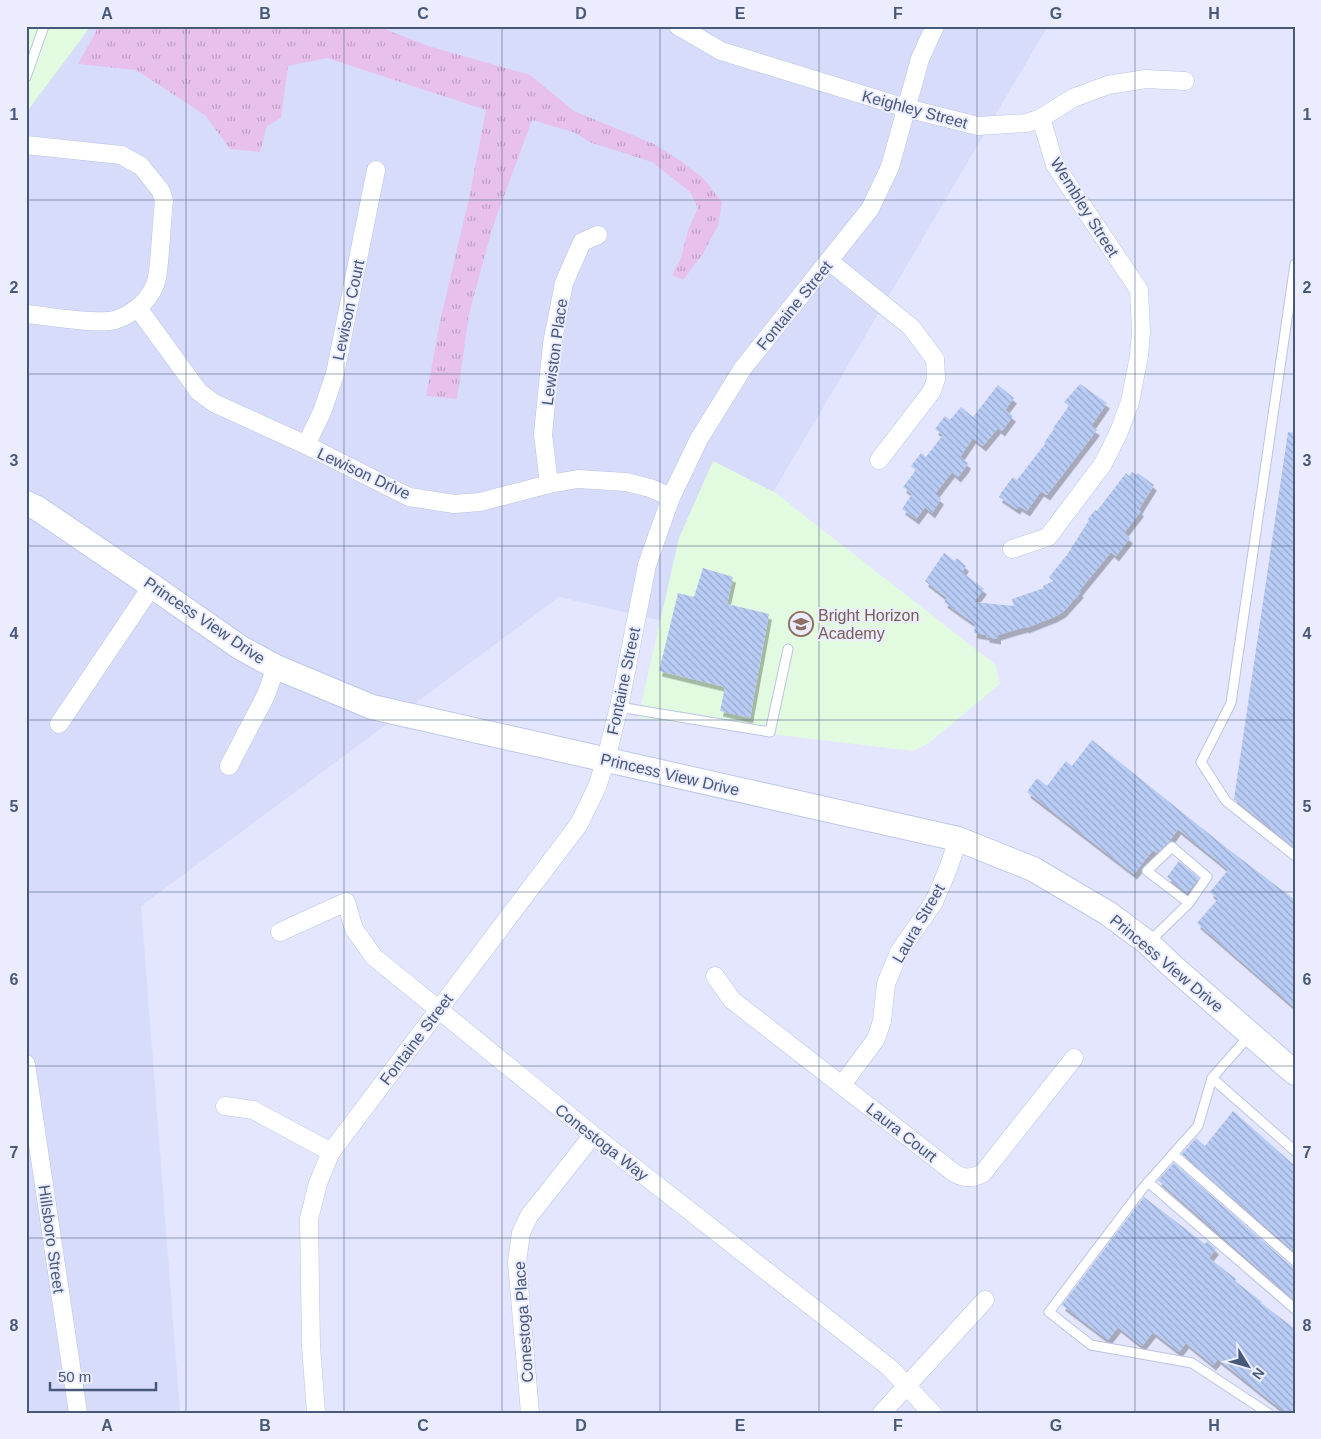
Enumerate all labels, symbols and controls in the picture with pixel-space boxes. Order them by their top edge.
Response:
text: A [101,5,113,22]
text: B [259,5,271,22]
text: C [417,5,429,22]
text: D [575,5,587,22]
text: E [735,5,746,22]
text: F [893,5,903,22]
text: G [1050,5,1062,22]
text: H [1208,5,1220,22]
street label: Keighley Street [860,87,970,132]
text: 1 [10,106,19,123]
text: 1 [1303,106,1312,123]
street label: Wembley Street [1047,155,1122,260]
street label: Fontaine Street [753,257,836,353]
street label: Lewison Court [330,258,368,362]
text: 2 [10,279,19,296]
text: 2 [1303,279,1312,296]
street label: Lewiston Place [539,298,570,407]
street label: Lewison Drive [315,445,413,502]
text: 3 [10,452,19,469]
text: 3 [1303,452,1312,469]
street label: Princess View Drive [141,574,268,667]
place label: Bright Horizon Academy [818,607,919,642]
school or university icon: Bright Horizon Academy [788,611,814,637]
text: 4 [10,625,19,642]
street label: Fontaine Street [604,625,643,736]
text: 4 [1303,625,1312,642]
street label: Princess View Drive [599,750,741,799]
text: 5 [10,798,19,815]
text: 5 [1303,798,1312,815]
street label: Laura Street [889,880,948,966]
street label: Princess View Drive [1107,911,1227,1016]
text: 6 [10,971,19,988]
text: 6 [1303,971,1312,988]
street label: Fontaine Street [377,990,456,1088]
street label: Laura Court [863,1100,941,1165]
street label: Conestoga Way [552,1101,652,1184]
text: 7 [10,1144,19,1161]
text: 7 [1303,1144,1312,1161]
street label: Hillsboro Street [35,1184,68,1295]
street label: Conestoga Place [511,1260,536,1383]
text: 8 [10,1317,19,1334]
text: 8 [1303,1317,1312,1334]
north arrow [1224,1342,1274,1392]
scale bar [50,1359,156,1391]
text: N [1249,1365,1268,1383]
text: 50 m [58,1368,91,1385]
text: A [101,1417,113,1434]
text: B [259,1417,271,1434]
text: C [417,1417,429,1434]
text: D [575,1417,587,1434]
text: E [735,1417,746,1434]
text: F [893,1417,903,1434]
text: G [1050,1417,1062,1434]
text: H [1208,1417,1220,1434]

